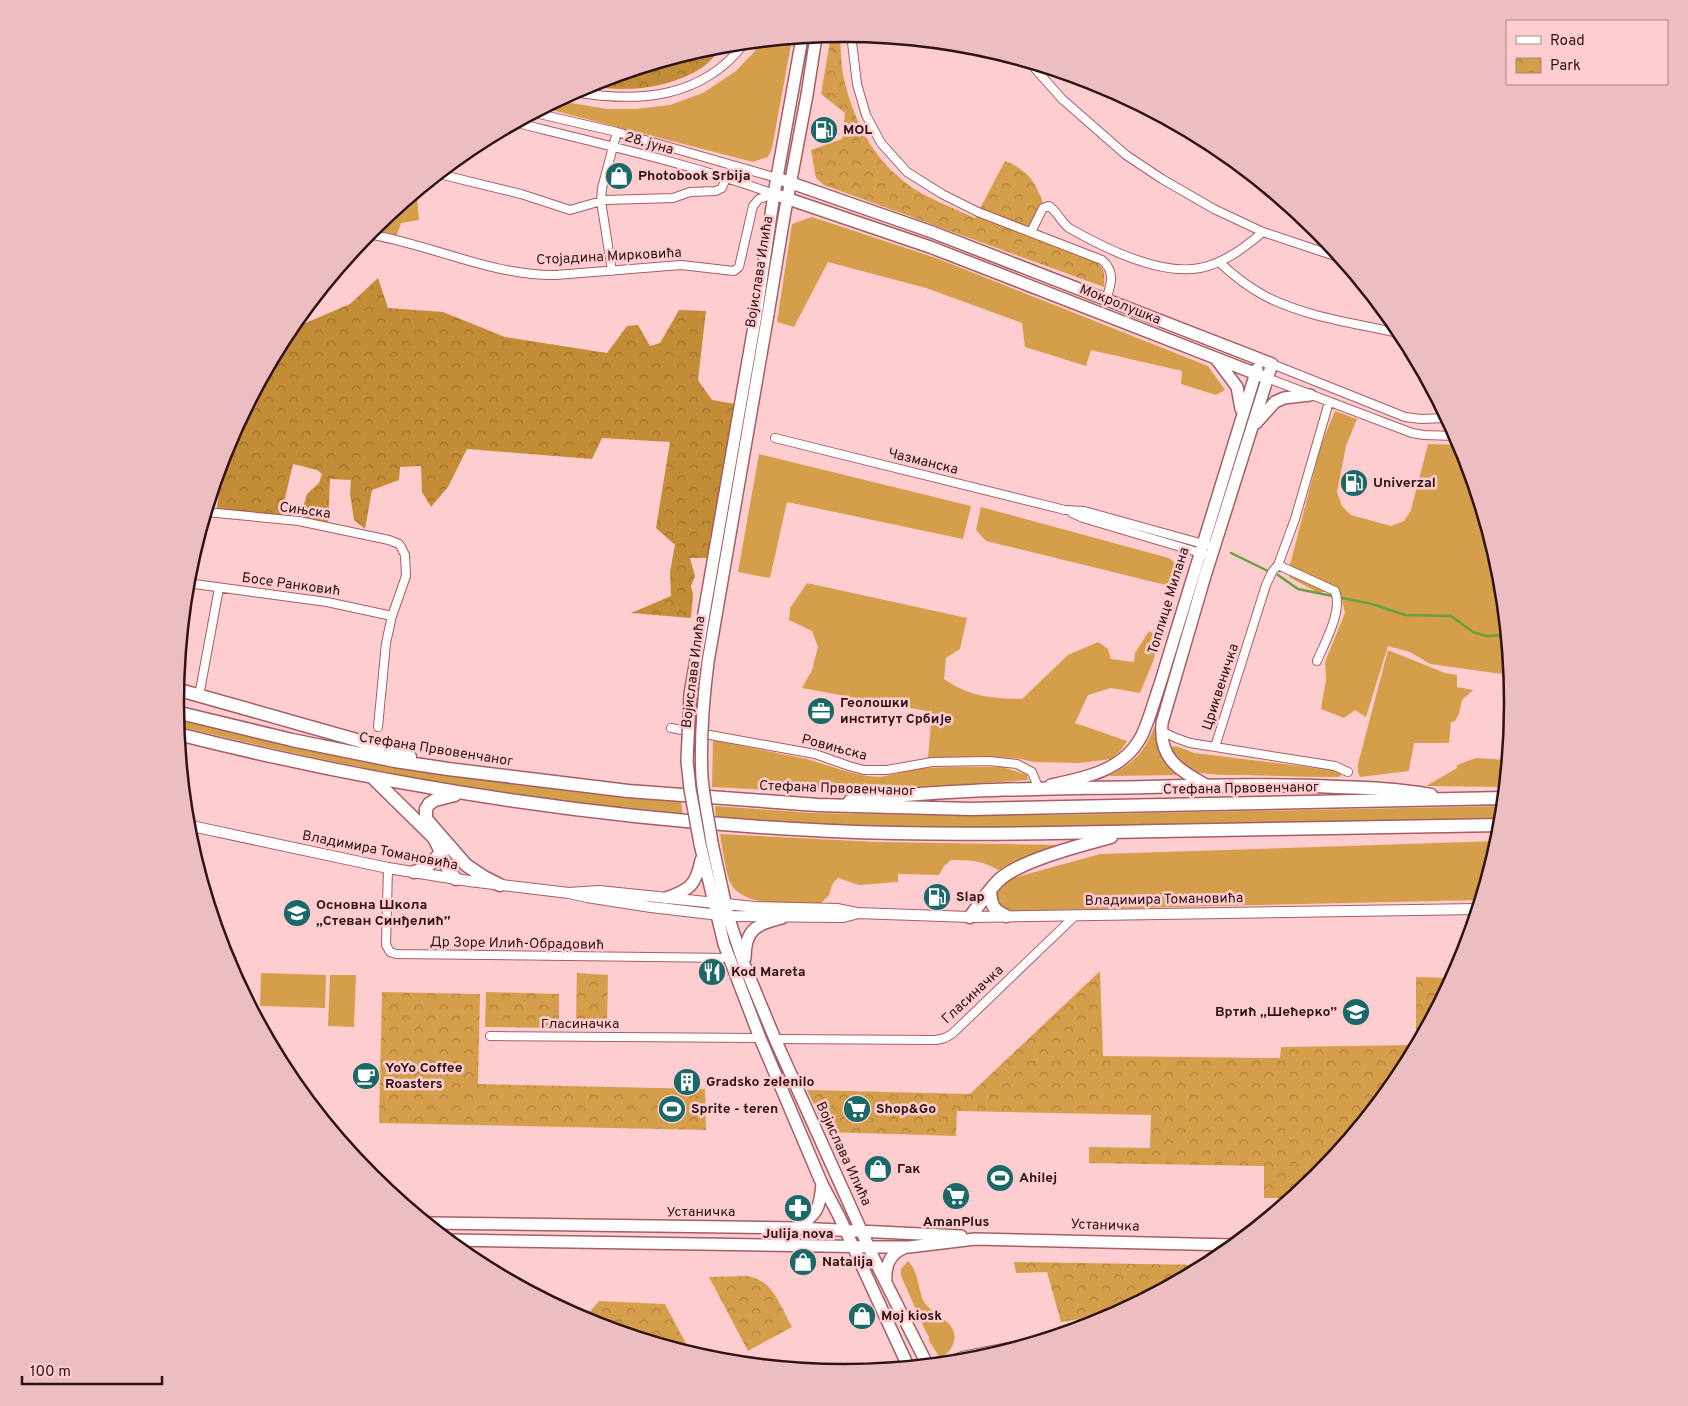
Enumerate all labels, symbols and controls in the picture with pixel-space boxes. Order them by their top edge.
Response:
legend [1506,20,1668,85]
text: Road [1550,32,1585,51]
text: Park [1550,57,1581,76]
fuel station icon: MOL [809,115,839,145]
place label: MOL [843,122,872,139]
street label: 28. јуна [623,129,675,159]
shop icon: Photobook Srbija [604,161,634,191]
place label: Photobook Srbija [638,168,750,185]
street label: Војислава Илића [743,215,777,329]
street label: Стојадина Мирковића [536,245,682,269]
street label: Мокролушка [1077,281,1163,329]
street label: Чазманска [886,445,960,479]
fuel station icon: Univerzal [1339,468,1369,498]
place label: Univerzal [1373,475,1436,492]
street label: Сињска [278,499,332,523]
street label: Топлице Милана [1145,545,1193,657]
street label: Босе Ранковић [241,570,341,600]
street label: Војислава Илића [679,615,709,729]
street label: Цриквеничка [1199,642,1243,732]
place label: Геолошки институт Србије [840,695,952,728]
office icon: Геолошки институт Србије [806,696,836,726]
street label: Стефана Првовенчаног [358,729,514,771]
street label: Ровињска [799,731,869,765]
street label: Стефана Првовенчаног [759,778,915,800]
street label: Стефана Првовенчаног [1163,779,1319,799]
street label: Владимира Томановића [301,828,459,874]
fuel station icon: Slap [922,882,952,912]
place label: Slap [956,889,985,906]
street label: Владимира Томановића [1085,890,1243,910]
place label: Основна Школа „Стеван Синђелић” [316,897,451,930]
school or university icon: Основна Школа „Стеван Синђелић” [282,898,312,928]
street label: Др Зоре Илић-Обрадовић [430,934,604,954]
restaurant icon: Kod Mareta [697,957,727,987]
street label: Гласиначка [938,962,1008,1028]
place label: Kod Mareta [731,964,806,981]
school or university icon: Вртић „Шећерко” [1341,997,1371,1027]
place label: Вртић „Шећерко” [1215,1004,1337,1021]
street label: Гласиначка [541,1016,619,1033]
place label: YoYo Coffee Roasters [385,1060,463,1093]
cafe icon: YoYo Coffee Roasters [351,1061,381,1091]
building icon: Gradsko zelenilo [672,1067,702,1097]
place label: Gradsko zelenilo [706,1074,814,1091]
sports icon: Sprite - teren [657,1094,687,1124]
supermarket icon: Shop&Go [842,1094,872,1124]
street label: Војислава Илића [811,1099,875,1209]
place label: Sprite - teren [691,1101,778,1118]
place label: Shop&Go [876,1101,936,1118]
shop icon: Гак [863,1154,893,1184]
place label: Гак [897,1161,921,1178]
sports icon: Ahilej [985,1163,1015,1193]
place label: Ahilej [1019,1170,1057,1187]
supermarket icon: AmanPlus [941,1181,971,1211]
pharmacy icon: Julija nova [783,1193,813,1223]
street label: Устаничка [667,1204,735,1221]
place label: AmanPlus [923,1214,989,1231]
street label: Устаничка [1070,1216,1140,1236]
place label: Julija nova [762,1226,834,1243]
shop icon: Natalija [788,1247,818,1277]
place label: Natalija [822,1254,873,1271]
shop icon: Moj kiosk [847,1301,877,1331]
place label: Moj kiosk [881,1308,942,1325]
scale bar [22,1354,162,1386]
text: 100 m [30,1363,71,1382]

